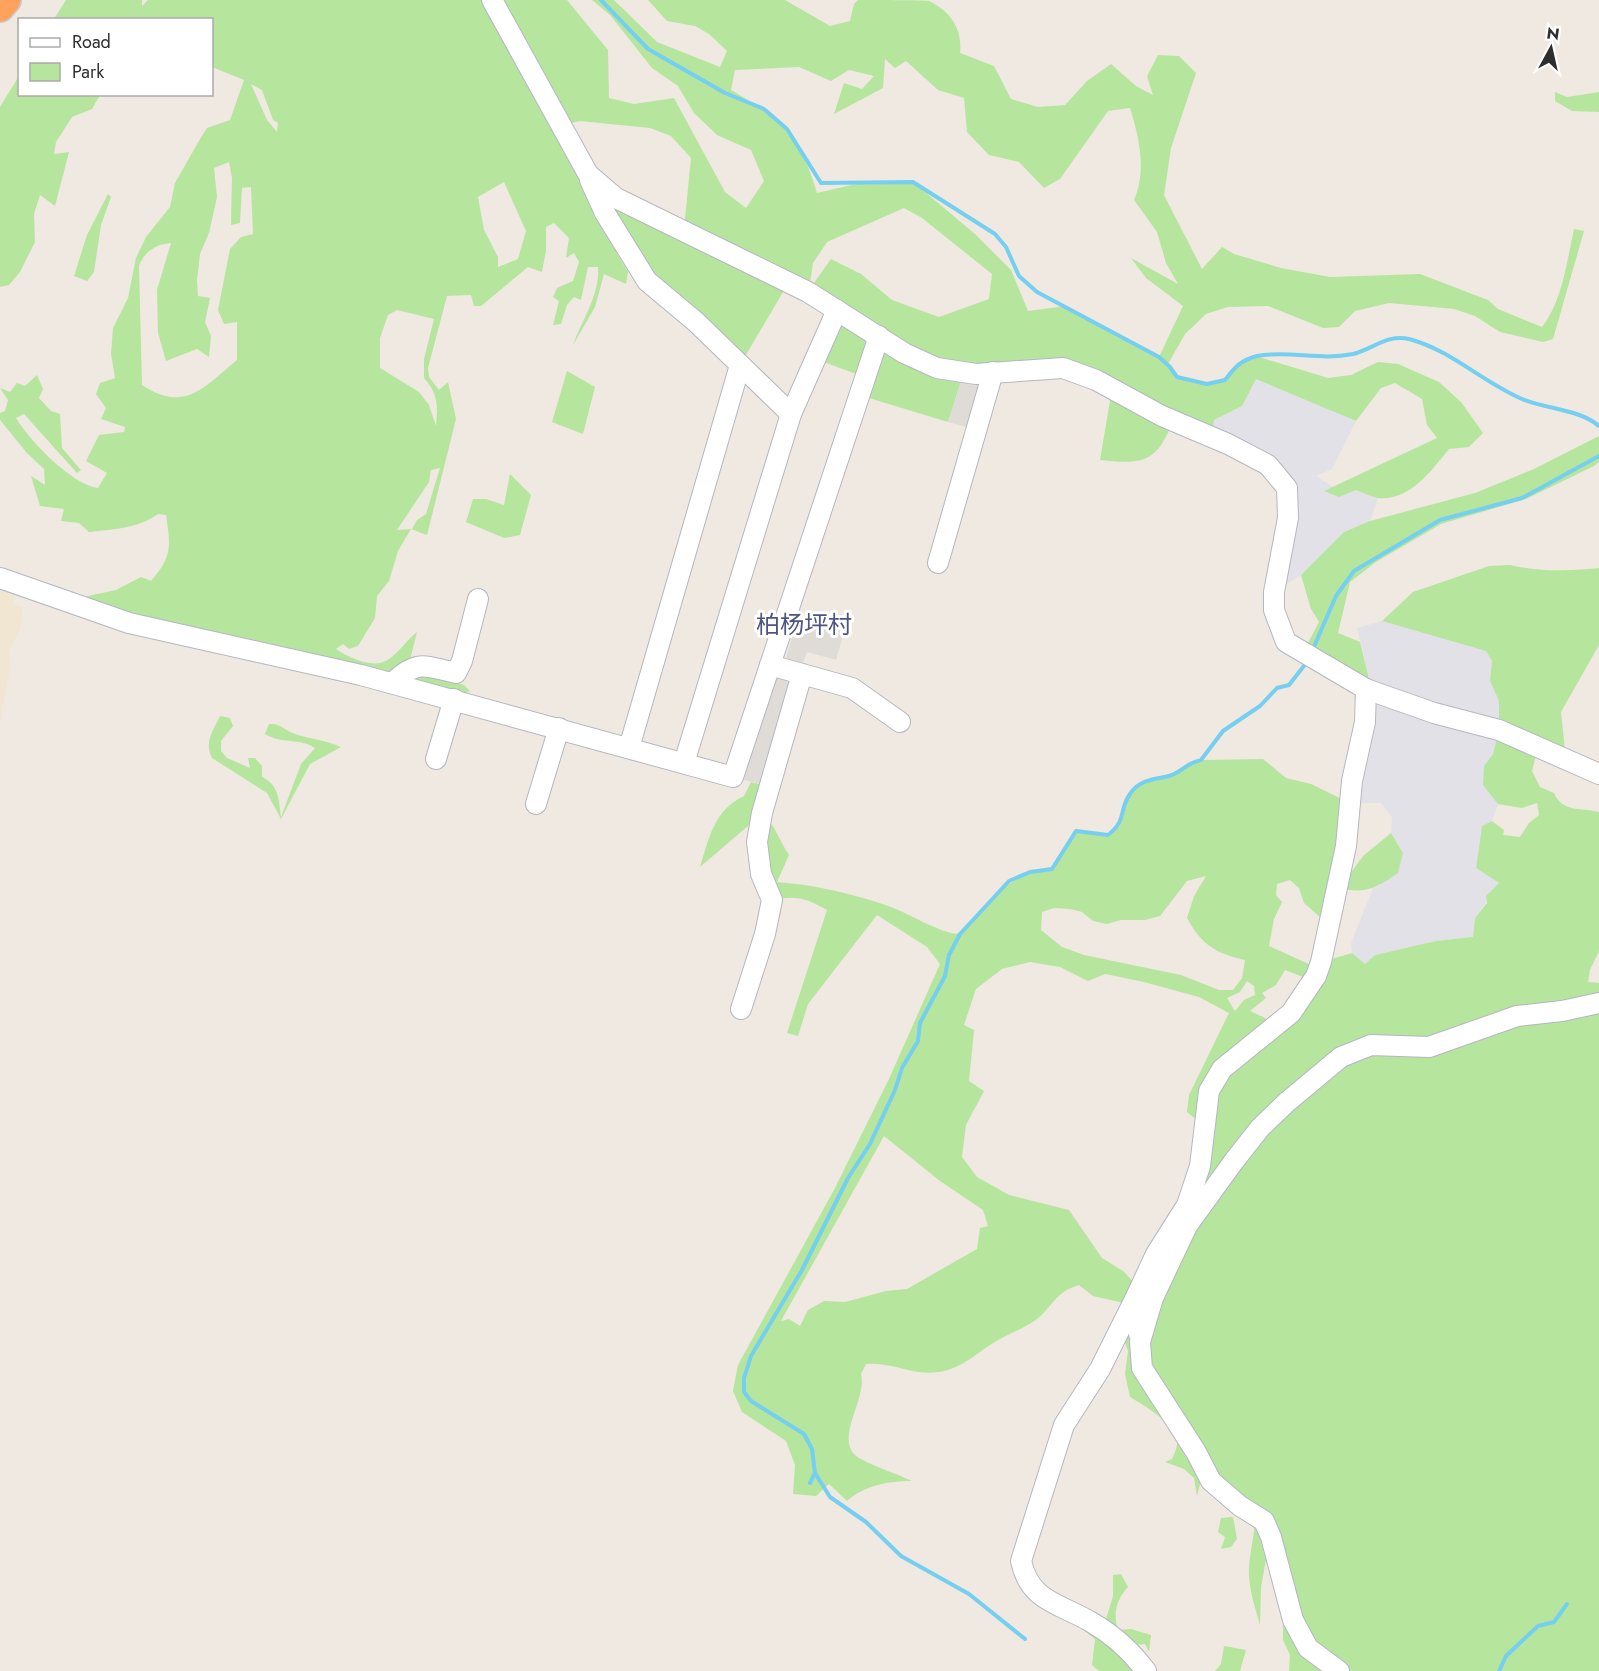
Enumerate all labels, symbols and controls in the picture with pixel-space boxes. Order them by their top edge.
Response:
legend [18,18,213,96]
north arrow [1521,18,1581,78]
text: N [1545,21,1561,46]
text: Road [72,29,111,55]
text: Park [72,59,104,85]
district label: 柏杨坪村 [756,607,852,642]

